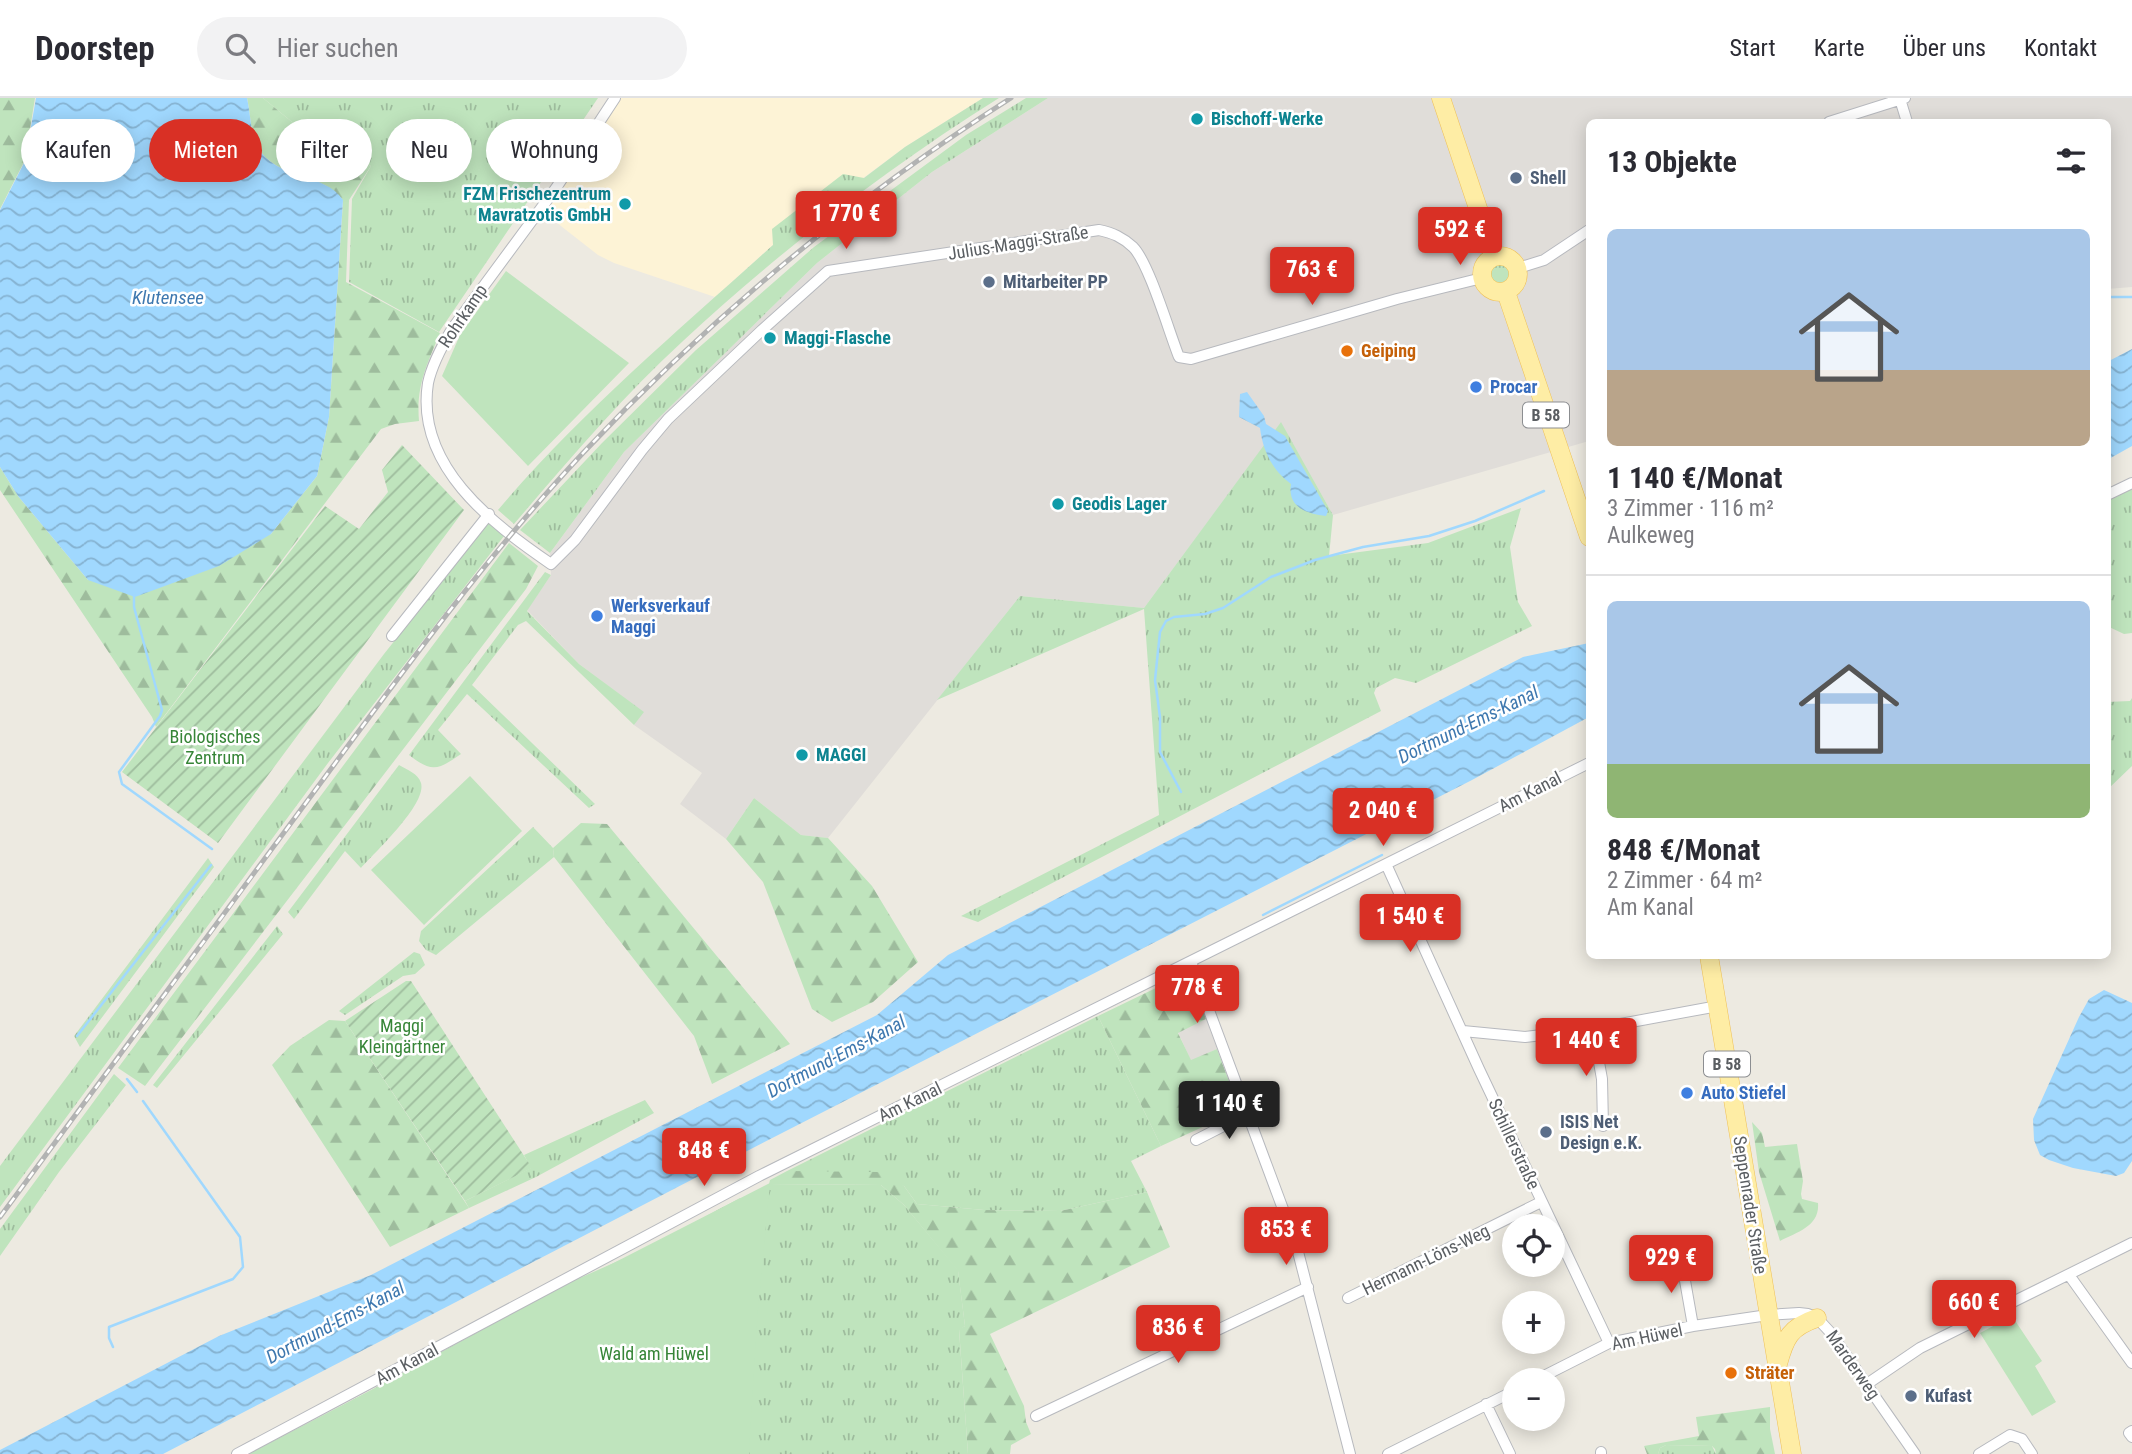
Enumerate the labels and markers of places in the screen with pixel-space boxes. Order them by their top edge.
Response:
place label: Bischoff-Werke [1211,108,1323,129]
marker: Bischoff-Werke [1189,111,1205,127]
place label: Shell [1530,167,1566,188]
marker: Shell [1508,170,1524,186]
place label: FZM Frischezentrum Mavratzotis GmbH [463,183,611,225]
pin: 1 770 € [781,192,911,251]
marker: FZM Frischezentrum Mavratzotis GmbH [617,196,633,212]
pin: 592 € [1411,208,1509,267]
pin: 763 € [1263,248,1361,307]
place label: Mitarbeiter PP [1003,271,1108,292]
marker: Mitarbeiter PP [981,274,997,290]
place label: Maggi-Flasche [784,327,891,348]
marker: Maggi-Flasche [762,330,778,346]
place label: Geiping [1361,340,1416,361]
marker: Geiping [1339,343,1355,359]
place label: Procar [1490,376,1538,397]
marker: Procar [1468,379,1484,395]
place label: Geodis Lager [1072,493,1167,514]
marker: Geodis Lager [1050,496,1066,512]
place label: Werksverkauf Maggi [611,595,710,637]
marker: Werksverkauf Maggi [589,608,605,624]
place label: MAGGI [816,744,866,765]
marker: MAGGI [794,747,810,763]
pin: 2 040 € [1318,788,1448,848]
pin: 1 540 € [1345,894,1475,954]
pin: 778 € [1148,965,1246,1025]
pin: 1 440 € [1521,1018,1651,1078]
pin: 1 140 € [1164,1082,1294,1141]
place label: Auto Stiefel [1701,1082,1786,1103]
marker: Auto Stiefel [1679,1085,1695,1101]
place label: ISIS Net Design e.K. [1560,1111,1643,1153]
marker: ISIS Net Design e.K. [1538,1124,1554,1140]
pin: 848 € [655,1128,753,1188]
pin: 853 € [1237,1208,1335,1267]
pin: 929 € [1622,1236,1720,1295]
pin: 660 € [1925,1280,2023,1340]
pin: 836 € [1129,1306,1227,1365]
place label: Sträter [1745,1362,1795,1383]
marker: Sträter [1723,1365,1739,1381]
place label: Kufast [1925,1385,1972,1406]
marker: Kufast [1903,1388,1919,1404]

